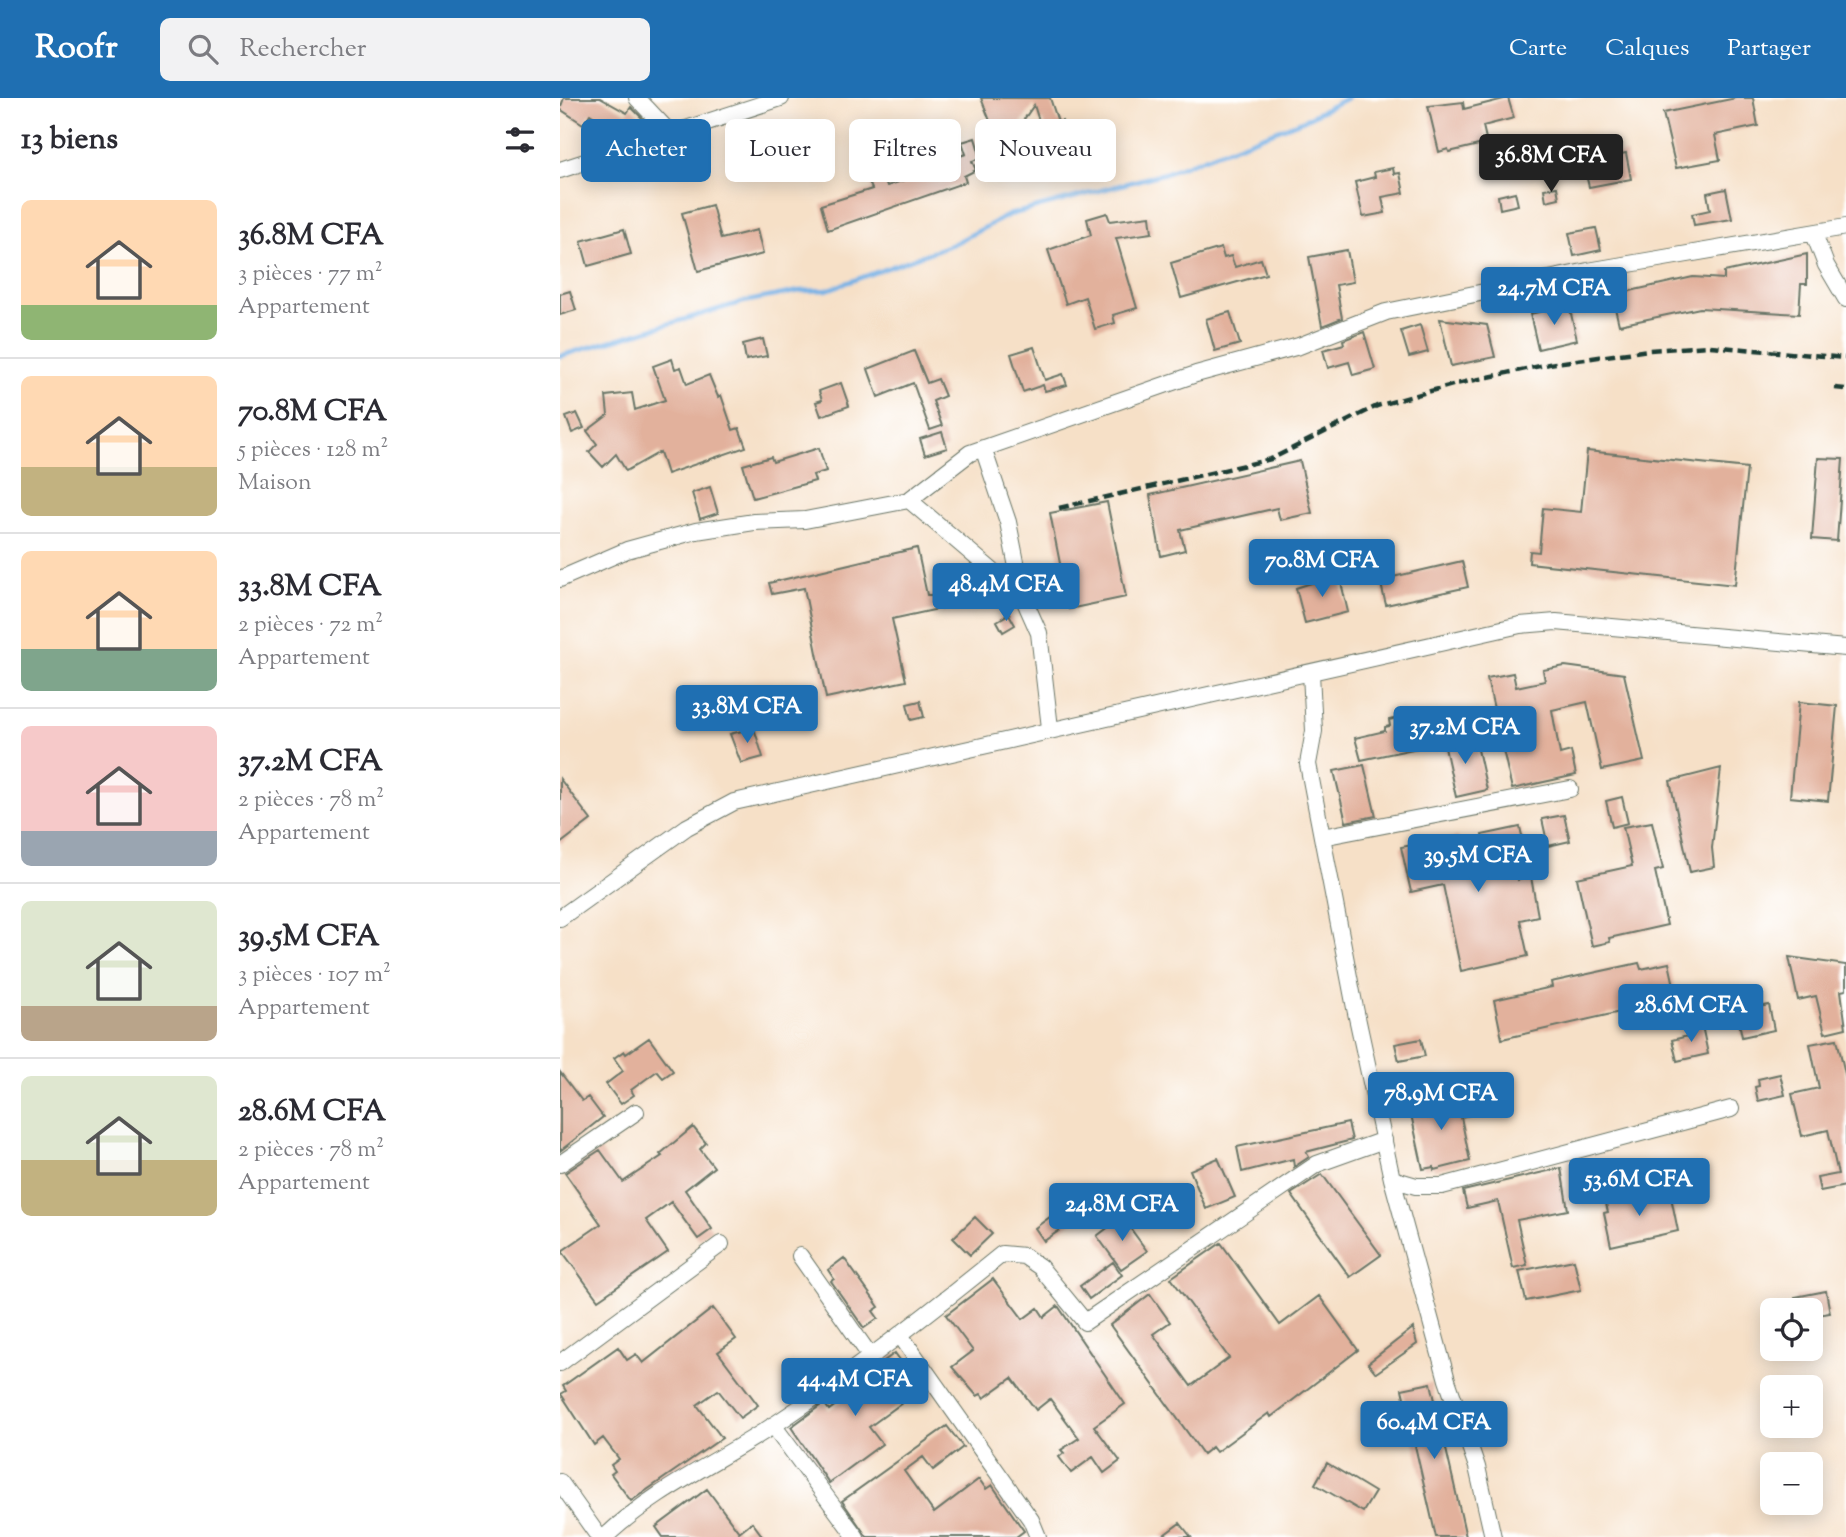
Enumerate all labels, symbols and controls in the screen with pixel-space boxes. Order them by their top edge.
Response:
search box [160,18,650,81]
text: Roofr [35,25,118,73]
icon: search [184,30,222,68]
text: Rechercher [240,31,367,68]
text: Carte [1509,32,1567,66]
text: Calques [1605,32,1689,66]
text: Partager [1727,32,1811,66]
text: 13 biens [21,119,118,162]
chip: Acheter [581,119,711,182]
chip: Louer [725,119,835,182]
chip: Filtres [849,119,961,182]
chip: Nouveau [975,119,1116,182]
icon: filters [501,121,539,159]
pin: 36.8M CFA [1471,134,1631,194]
text: 36.8M CFA [1495,140,1607,173]
text: 36.8M CFA [238,215,384,258]
icon: home [77,228,161,312]
text: 3 pièces · 77 m² [238,258,383,291]
pin: 24.7M CFA [1474,268,1634,327]
text: 24.7M CFA [1497,273,1611,306]
text: Appartement [238,291,370,324]
text: 70.8M CFA [238,391,387,434]
icon: home [77,404,161,488]
text: 5 pièces · 128 m² [238,434,388,467]
text: Maison [238,467,312,500]
pin: 70.8M CFA [1242,540,1402,599]
text: 70.8M CFA [1265,545,1379,578]
pin: 48.4M CFA [926,564,1086,623]
text: 33.8M CFA [238,566,382,609]
text: 48.4M CFA [949,569,1063,602]
icon: home [77,579,161,663]
text: 2 pièces · 72 m² [238,609,383,642]
text: Appartement [238,642,370,675]
pin: 33.8M CFA [667,686,827,745]
text: 33.8M CFA [692,691,802,724]
pin: 37.2M CFA [1385,706,1545,766]
text: 37.2M CFA [1410,712,1520,745]
text: 37.2M CFA [238,741,383,784]
icon: home [77,754,161,838]
text: 2 pièces · 78 m² [238,784,384,817]
text: Appartement [238,817,370,850]
pin: 39.5M CFA [1398,834,1558,894]
text: 39.5M CFA [1424,840,1532,873]
text: 39.5M CFA [238,916,380,959]
icon: home [77,929,161,1013]
text: 3 pièces · 107 m² [238,959,391,992]
pin: 28.6M CFA [1611,984,1771,1044]
text: 28.6M CFA [1634,990,1748,1023]
text: Appartement [238,992,370,1025]
pin: 78.9M CFA [1361,1072,1521,1132]
text: 78.9M CFA [1384,1078,1498,1111]
text: 28.6M CFA [238,1091,386,1134]
icon: home [77,1104,161,1188]
text: 2 pièces · 78 m² [238,1134,384,1167]
pin: 53.6M CFA [1559,1158,1719,1218]
text: 53.6M CFA [1585,1164,1693,1197]
text: Appartement [238,1167,370,1200]
pin: 24.8M CFA [1042,1184,1202,1243]
text: 24.8M CFA [1065,1189,1179,1222]
map controls [1760,1298,1823,1515]
button: locate [1760,1298,1823,1361]
pin: 44.4M CFA [775,1358,935,1418]
text: 44.4M CFA [797,1364,913,1397]
button: + [1760,1375,1823,1438]
pin: 60.4M CFA [1354,1402,1514,1461]
text: 60.4M CFA [1376,1407,1492,1440]
button: − [1760,1452,1823,1515]

